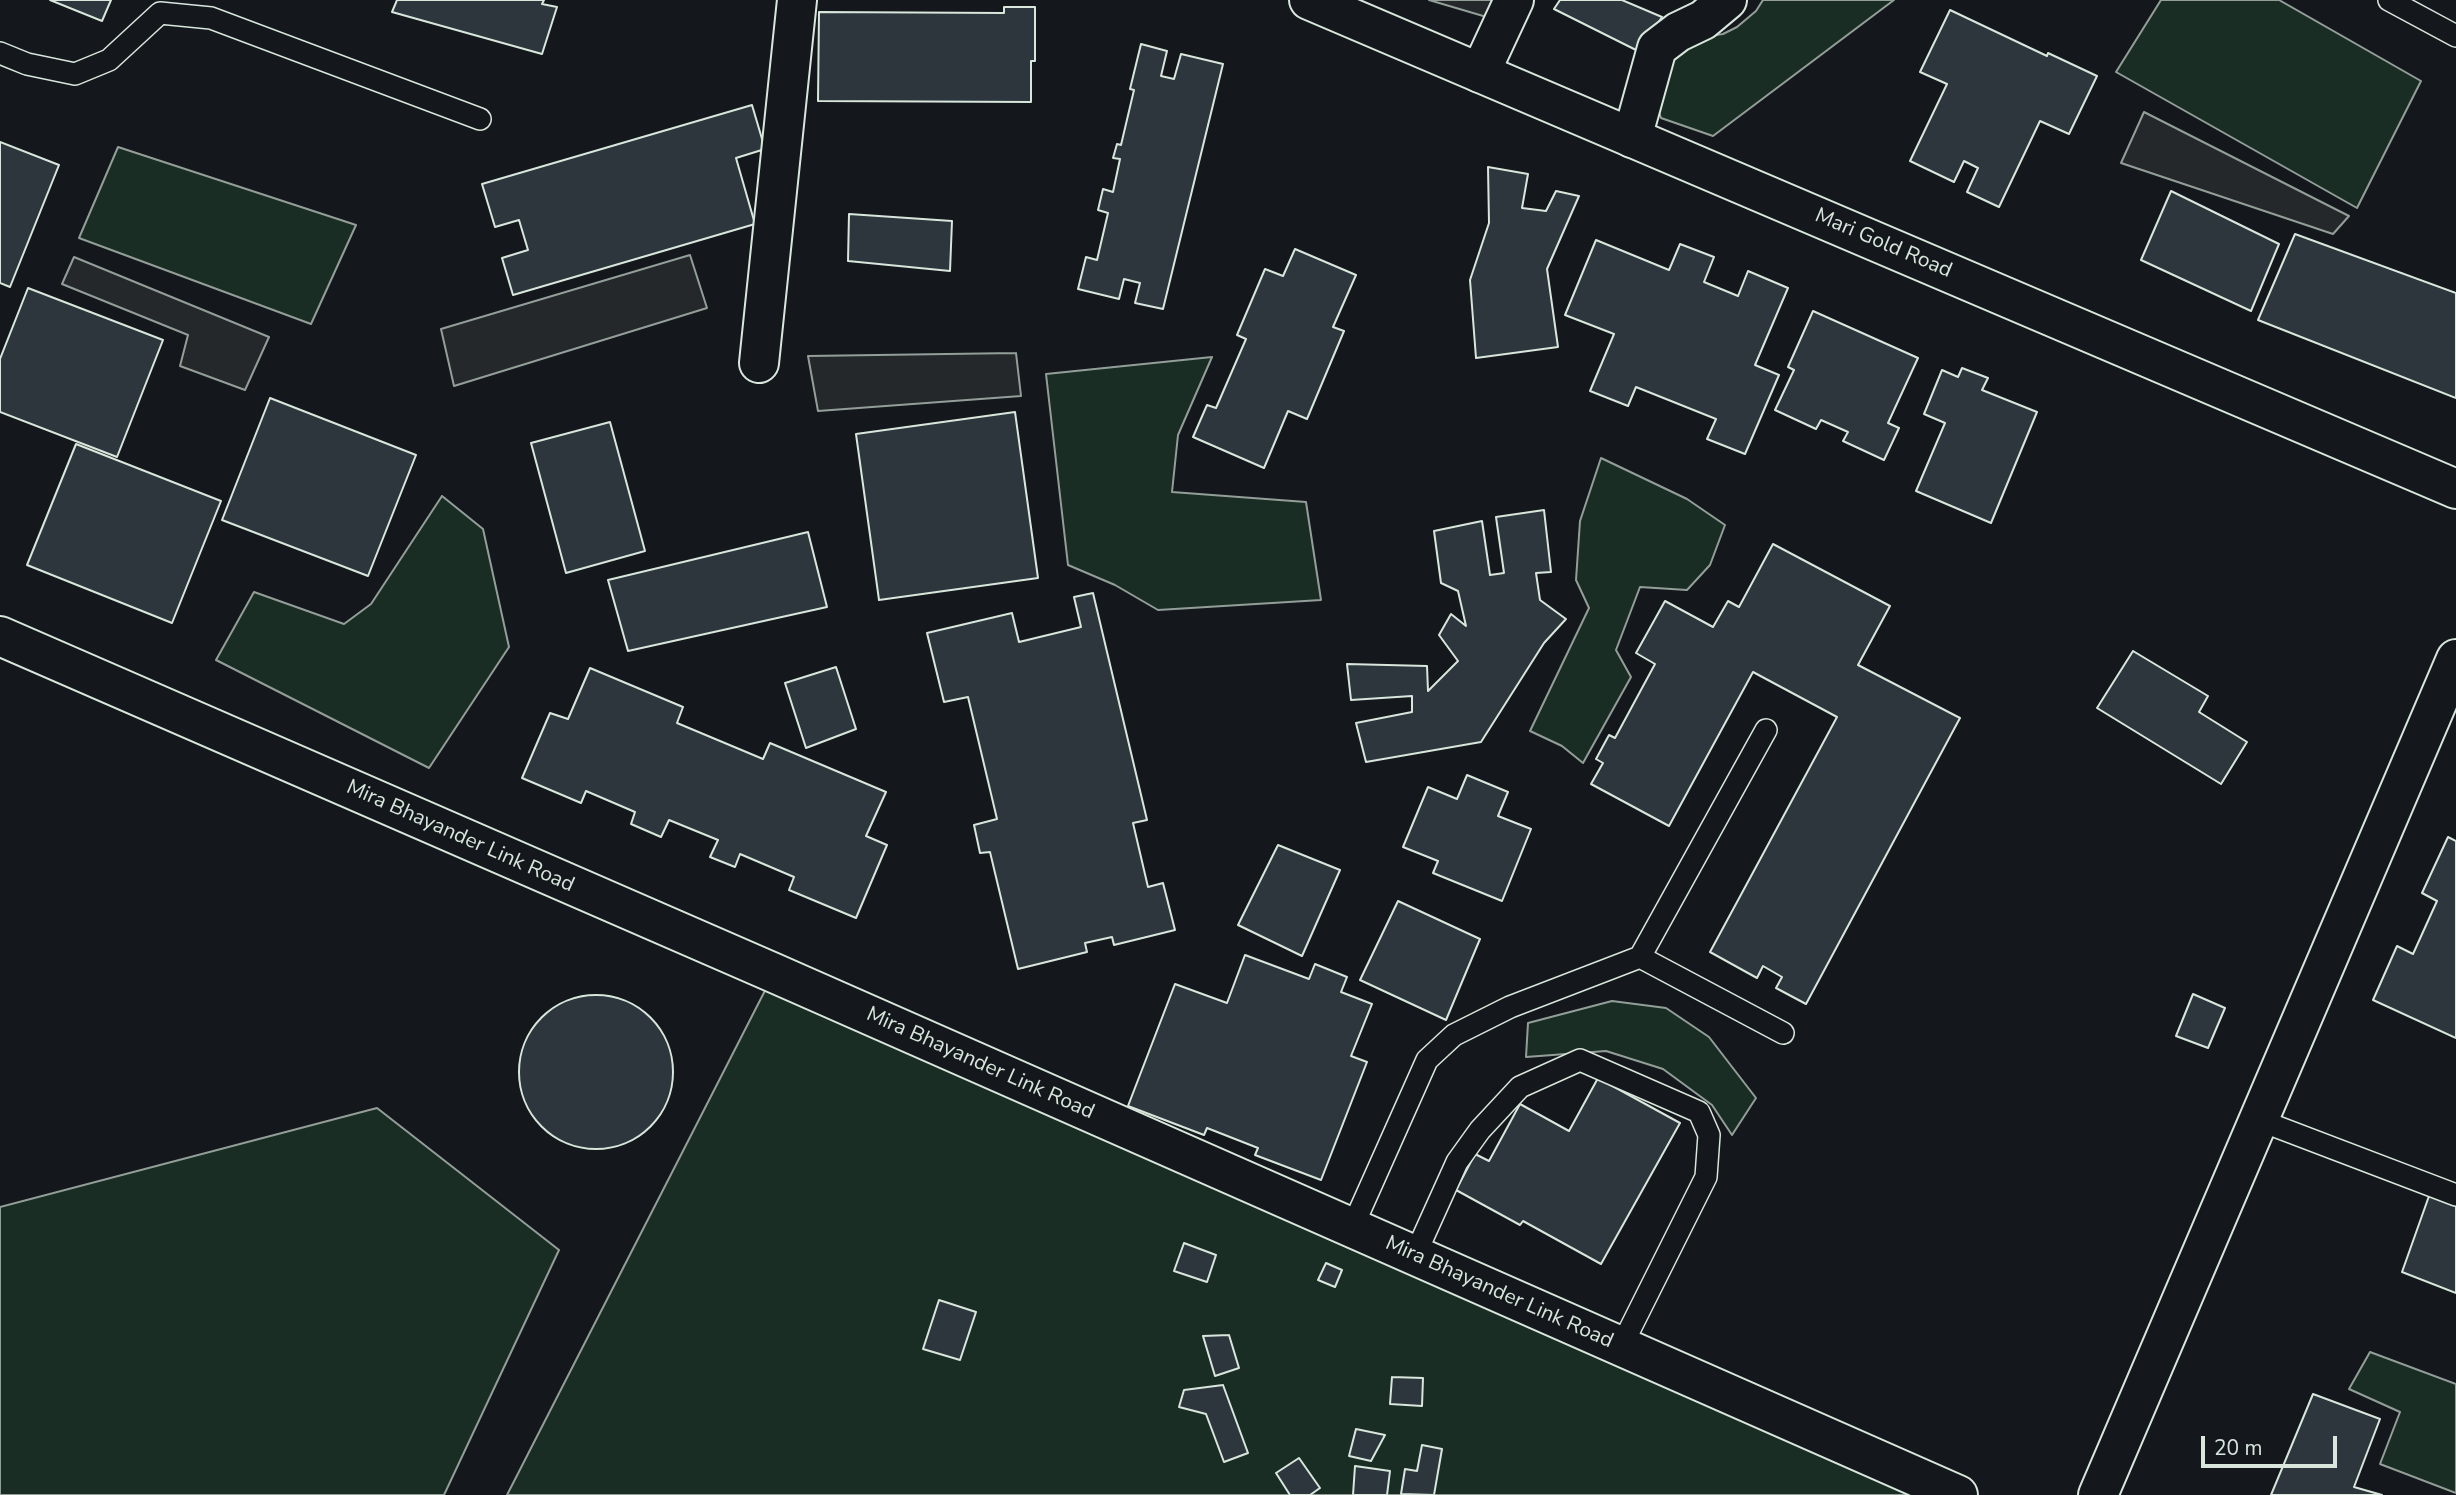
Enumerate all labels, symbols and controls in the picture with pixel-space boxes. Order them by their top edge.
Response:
street label: Mari Gold Road [1811,204,1955,284]
street label: Mira Bhayander Link Road [342,775,578,899]
street label: Mira Bhayander Link Road [862,1002,1098,1126]
street label: Mira Bhayander Link Road [1381,1231,1617,1355]
scale bar [2204,1422,2340,1466]
text: 20 m [2214,1434,2263,1462]

